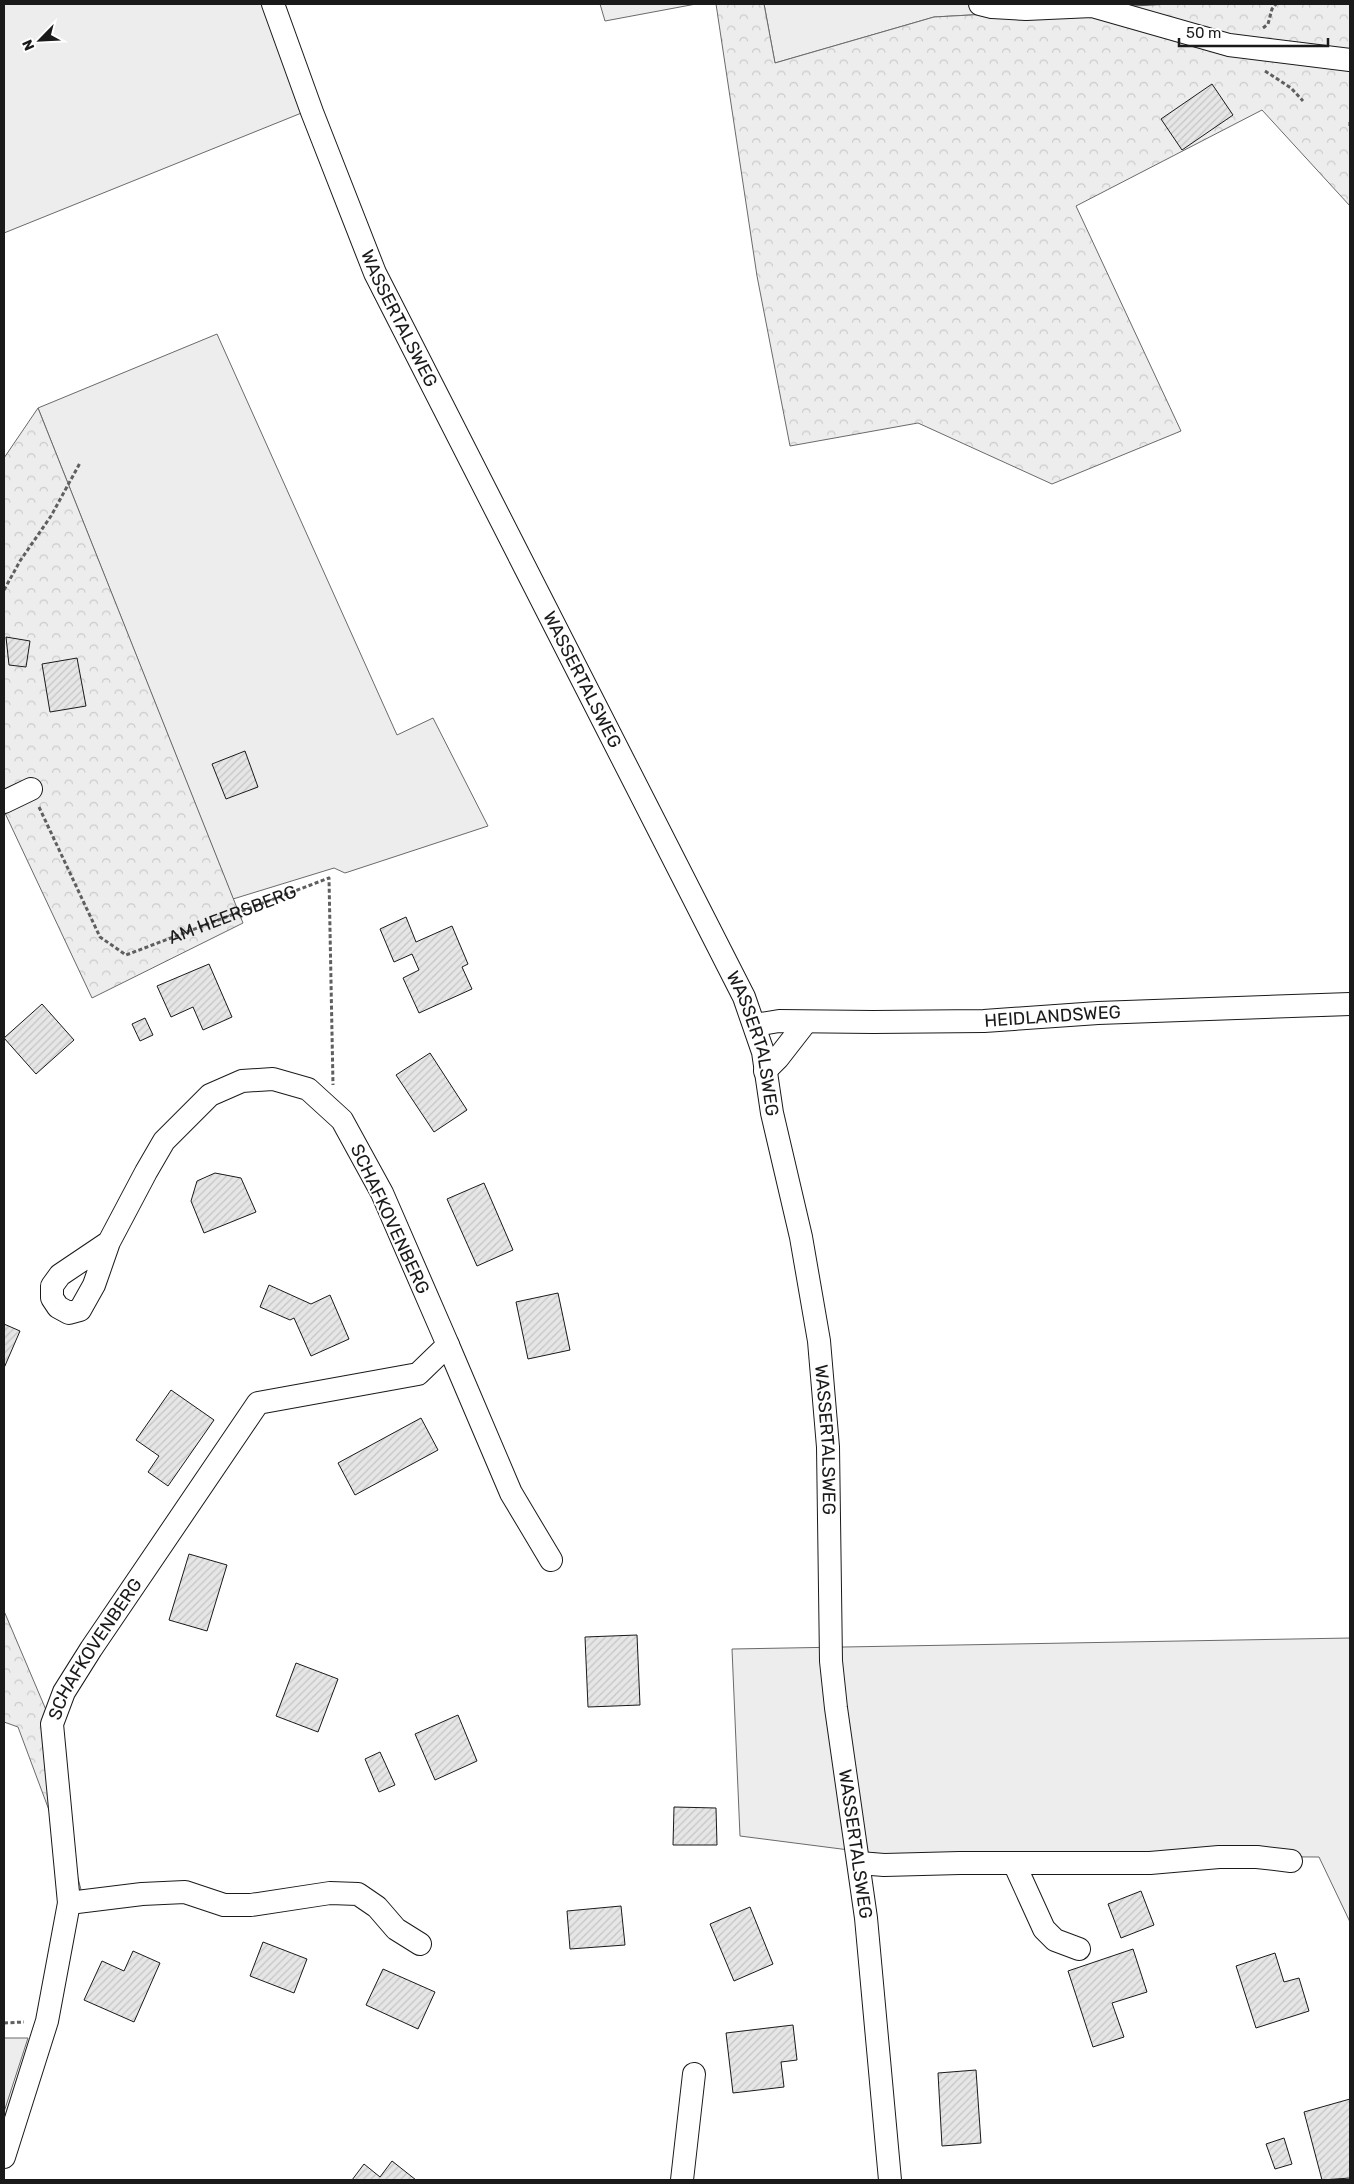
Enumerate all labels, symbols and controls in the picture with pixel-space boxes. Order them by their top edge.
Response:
north arrow [15,15,65,65]
scale bar [1179,15,1328,47]
text: 50 m [1186,24,1221,42]
text: N [19,37,38,53]
street label: WASSERTALSWEG [356,247,442,391]
street label: WASSERTALSWEG [538,607,626,752]
street label: AM HEERSBERG [165,880,300,949]
street label: WASSERTALSWEG [722,967,783,1118]
street label: HEIDLANDSWEG [984,1001,1121,1032]
street label: SCHAFKOVENBERG [346,1141,434,1297]
street label: WASSERTALSWEG [810,1364,840,1515]
street label: SCHAFKOVENBERG [43,1574,147,1723]
street label: WASSERTALSWEG [834,1768,877,1920]

